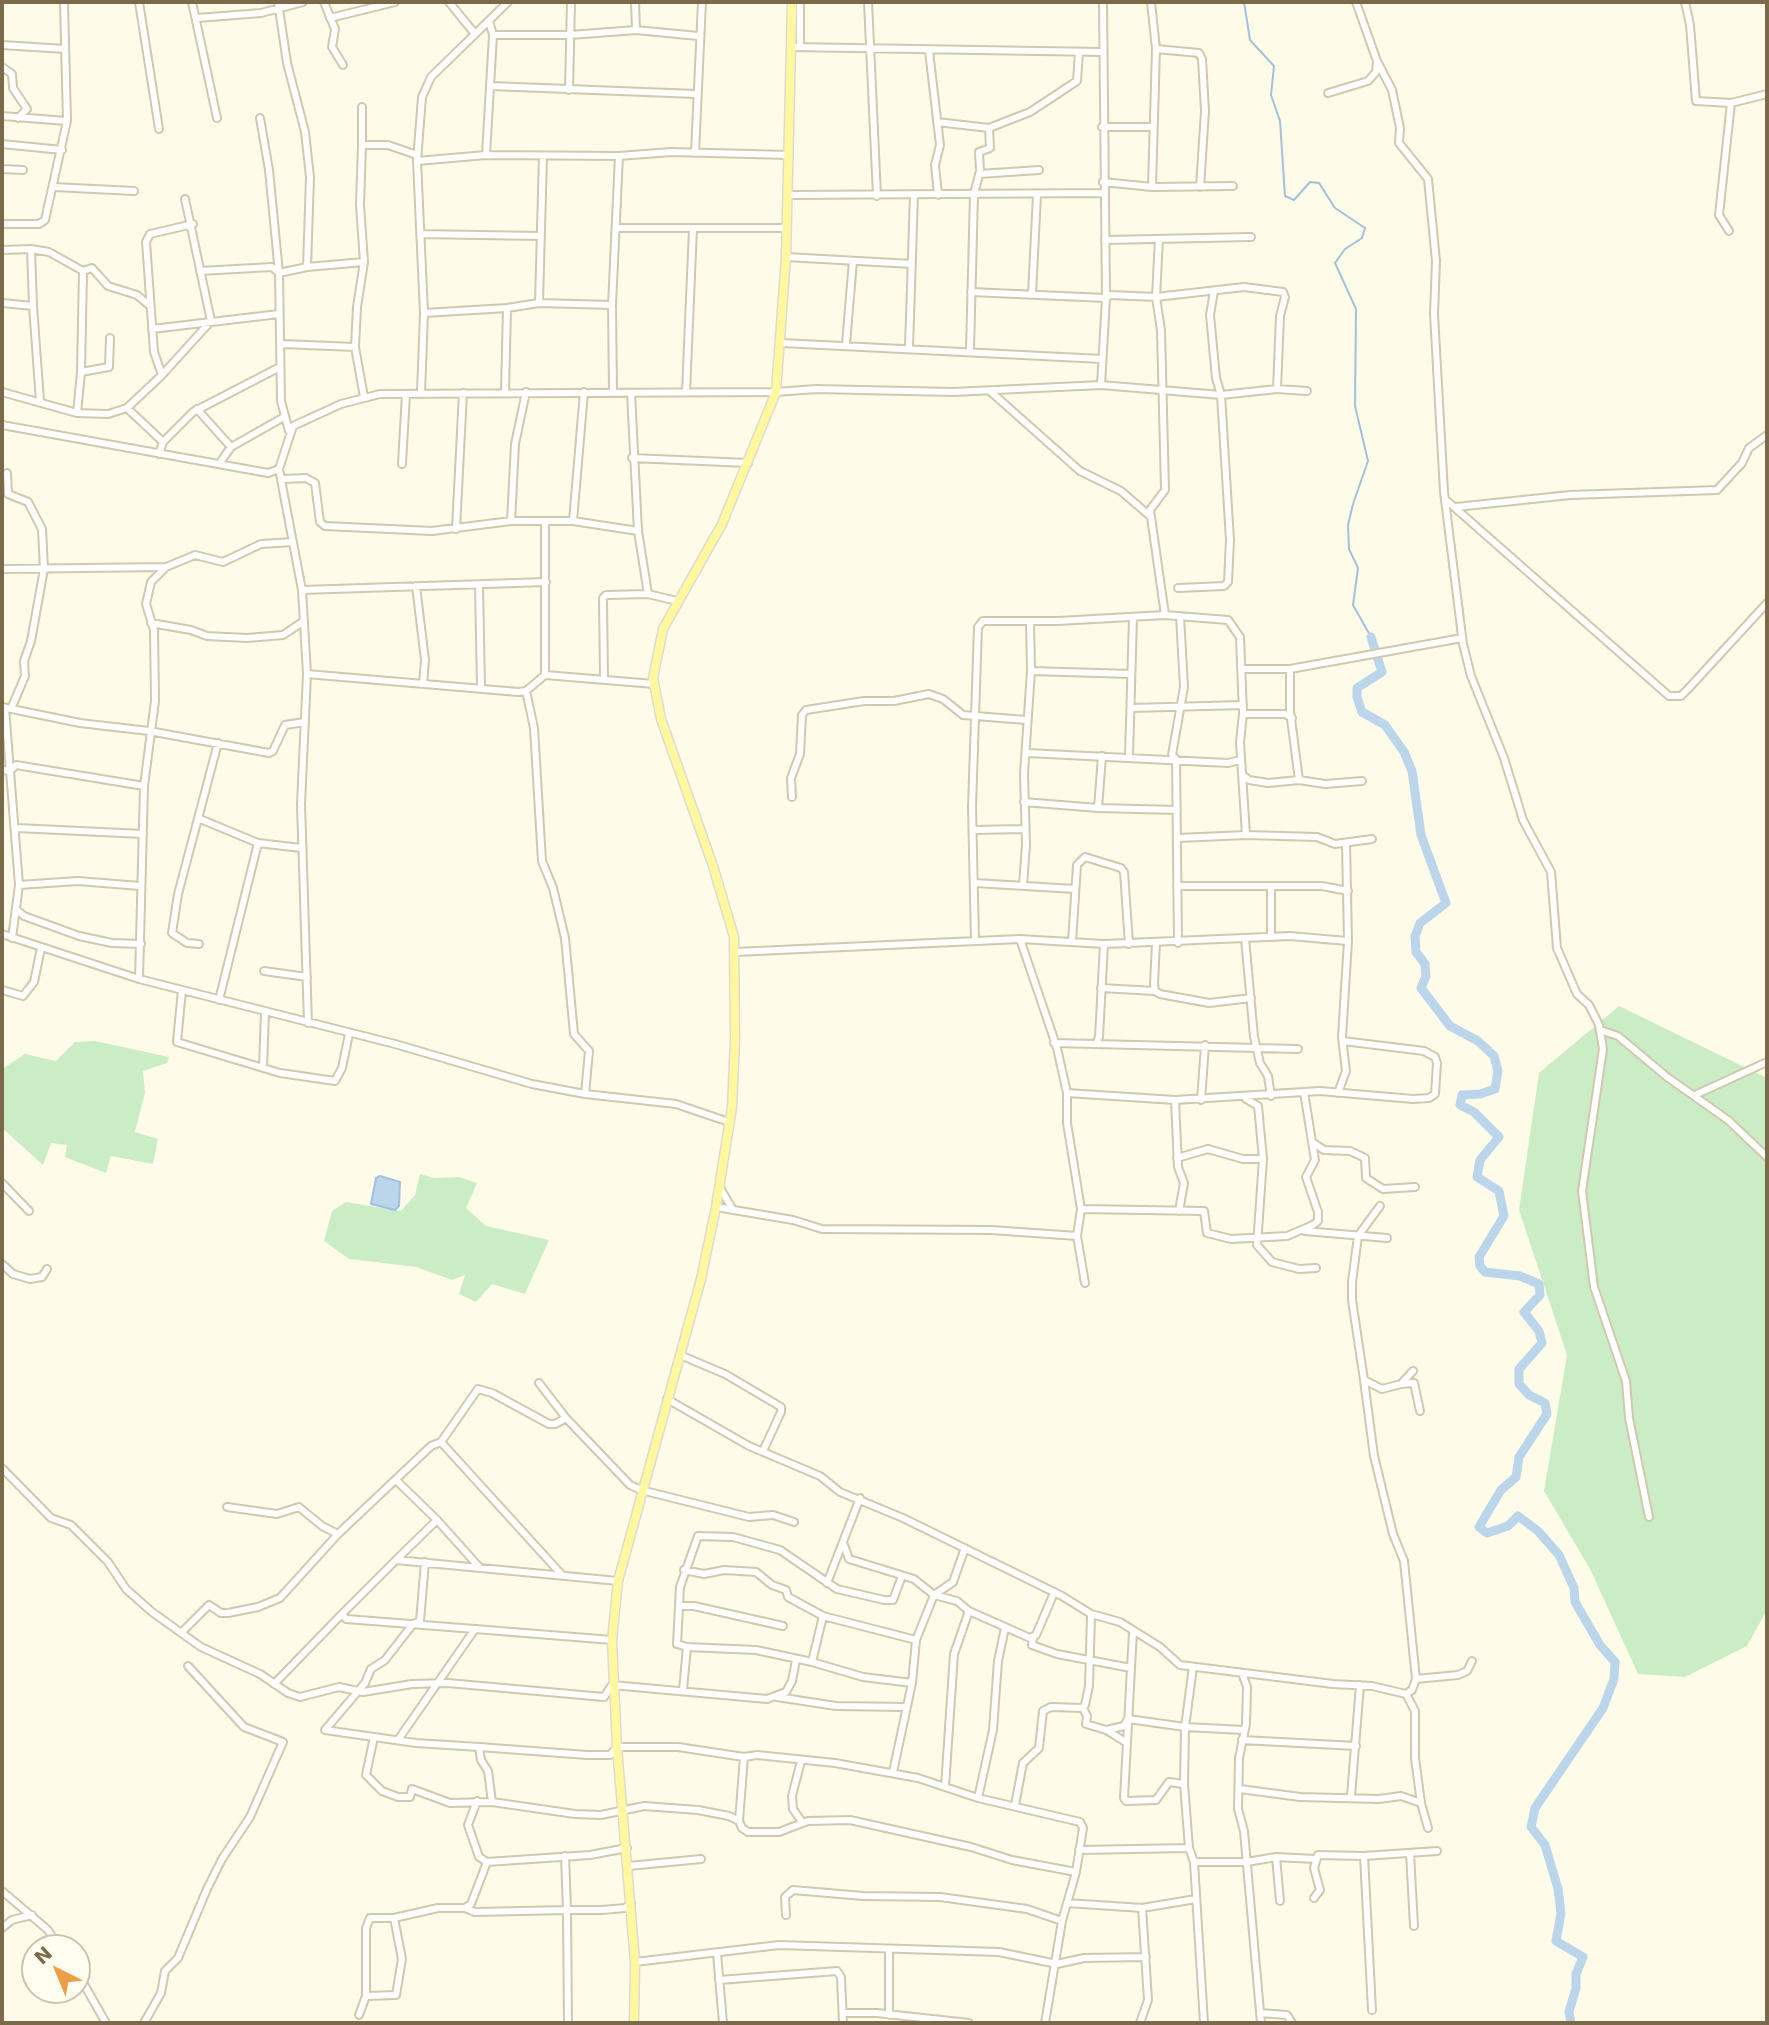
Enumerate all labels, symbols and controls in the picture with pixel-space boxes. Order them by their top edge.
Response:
north arrow [21,1934,91,2004]
text: N [30,1942,56,1969]

